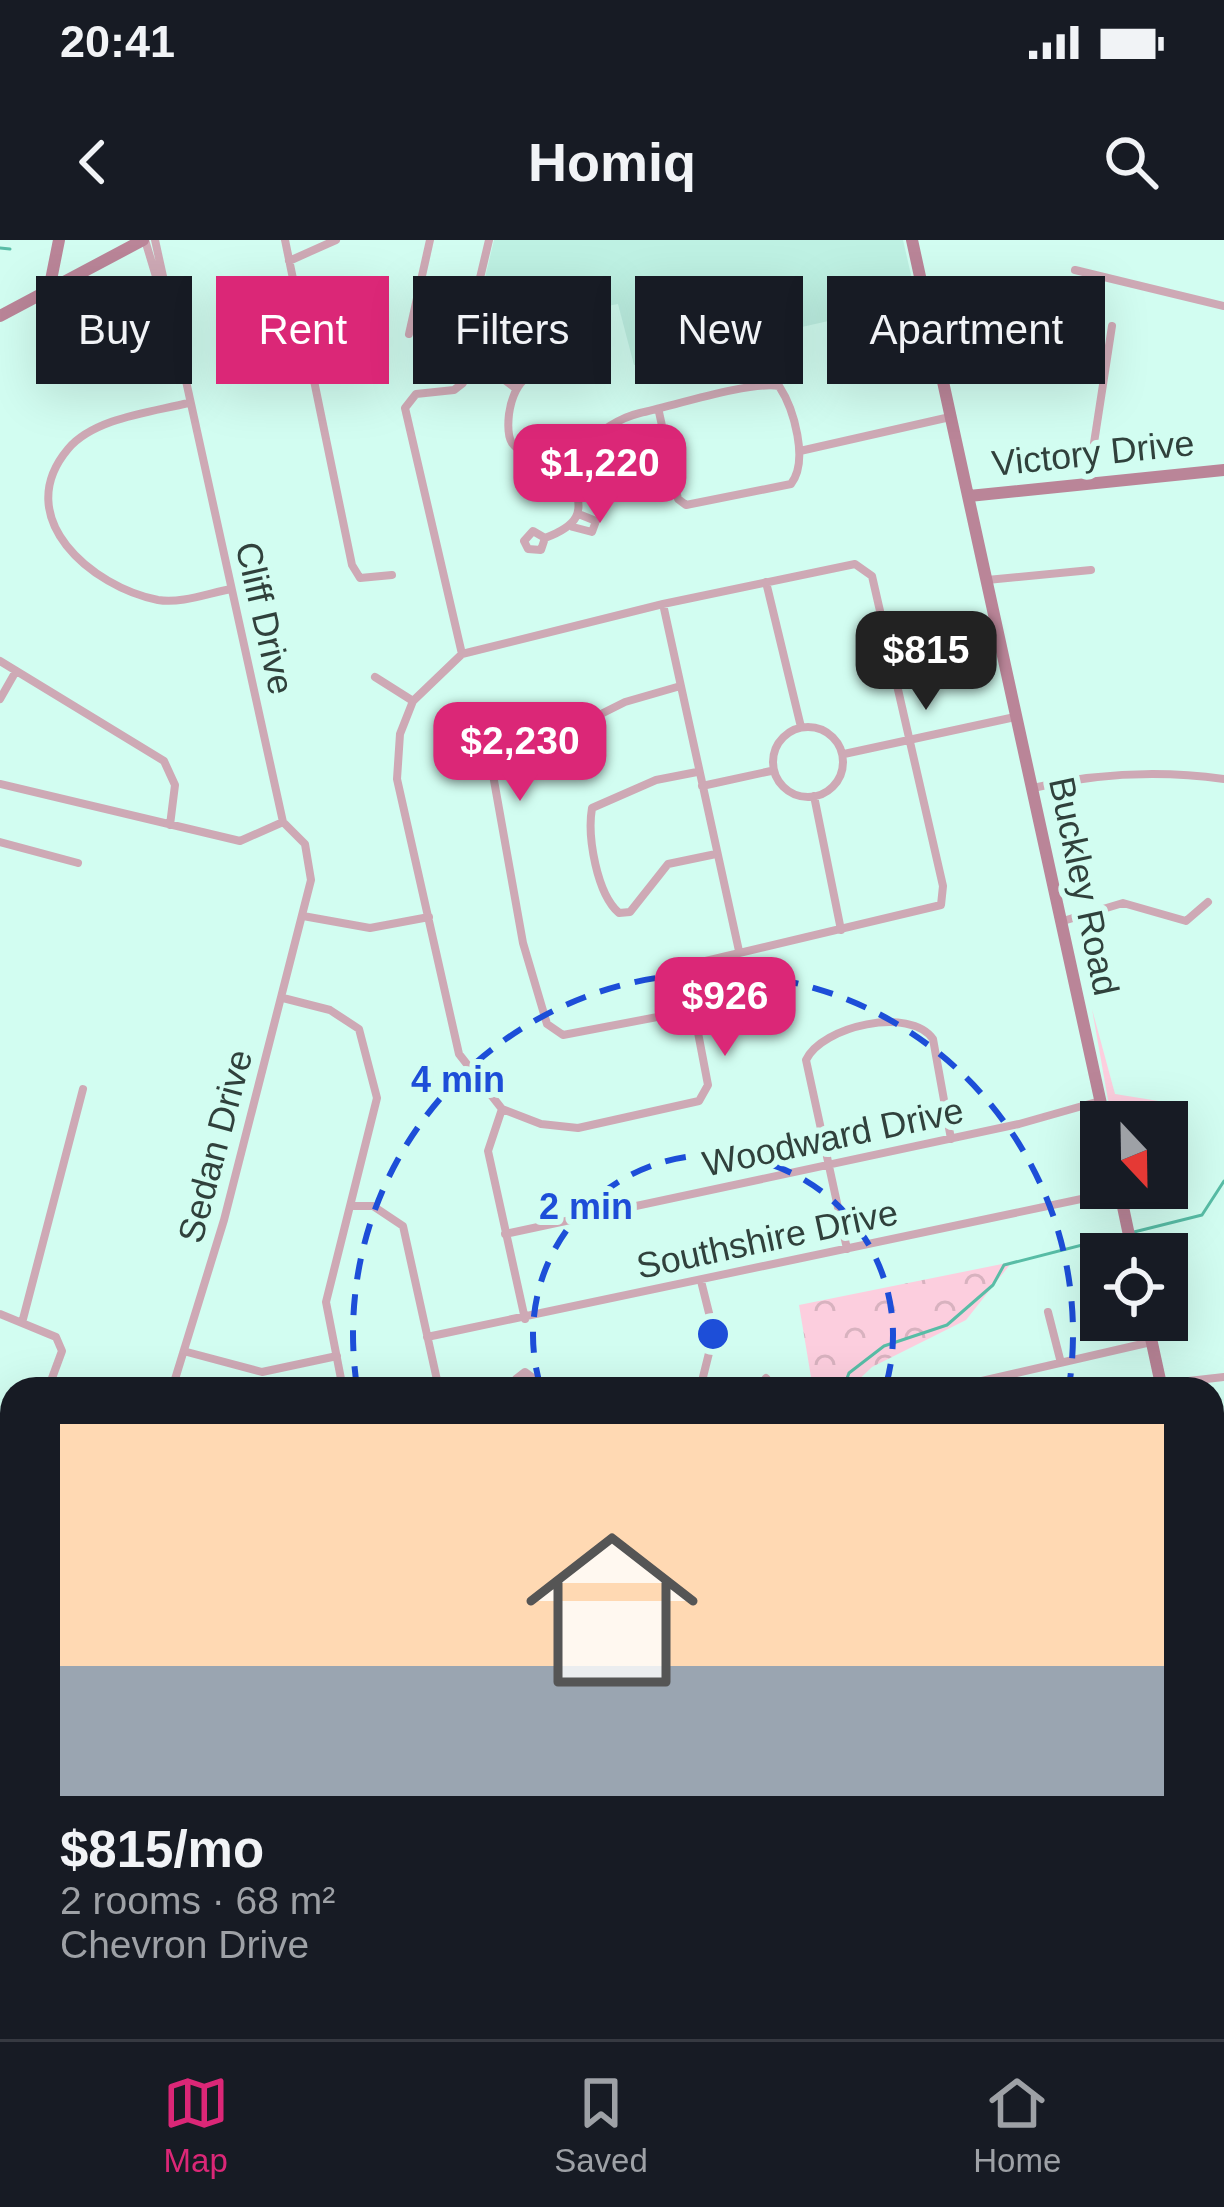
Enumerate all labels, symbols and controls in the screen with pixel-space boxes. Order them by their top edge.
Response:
text: 20:41 [60,16,175,67]
icon: back [60,129,126,195]
icon: search [1098,129,1164,195]
text: Homiq [528,132,696,192]
chip: Buy [36,276,192,384]
chip: Rent [216,276,389,384]
chip: Filters [413,276,611,384]
chip: New [635,276,803,384]
chip: Apartment [827,276,1105,384]
street label: Victory Drive [990,422,1196,484]
pin: $1,220 [502,424,698,526]
text: $1,220 [540,441,660,484]
street label: Cliff Drive [228,538,302,698]
pin: $815 [855,611,997,713]
text: $815 [883,628,969,671]
pin: $2,230 [422,702,618,804]
text: $2,230 [460,719,580,762]
street label: Buckley Road [1041,773,1127,999]
pin: $926 [654,957,796,1059]
text: $926 [682,974,768,1017]
street label: Sedan Drive [170,1045,260,1247]
text: 4 min [411,1059,505,1100]
street label: Woodward Drive [699,1089,967,1185]
north arrow [1080,1101,1188,1209]
map controls [1080,1101,1188,1341]
text: 2 min [539,1186,633,1227]
street label: Southshire Drive [633,1191,901,1287]
button: locate [1080,1233,1188,1341]
centre of rings [692,1313,734,1355]
icon: home [504,1502,720,1718]
text: $815/mo [60,1821,264,1878]
text: 2 rooms · 68 m² [60,1879,335,1922]
text: Chevron Drive [60,1923,309,1966]
tab: Map [163,2070,229,2180]
tab: Saved [554,2070,648,2180]
tab: Home [973,2070,1061,2180]

